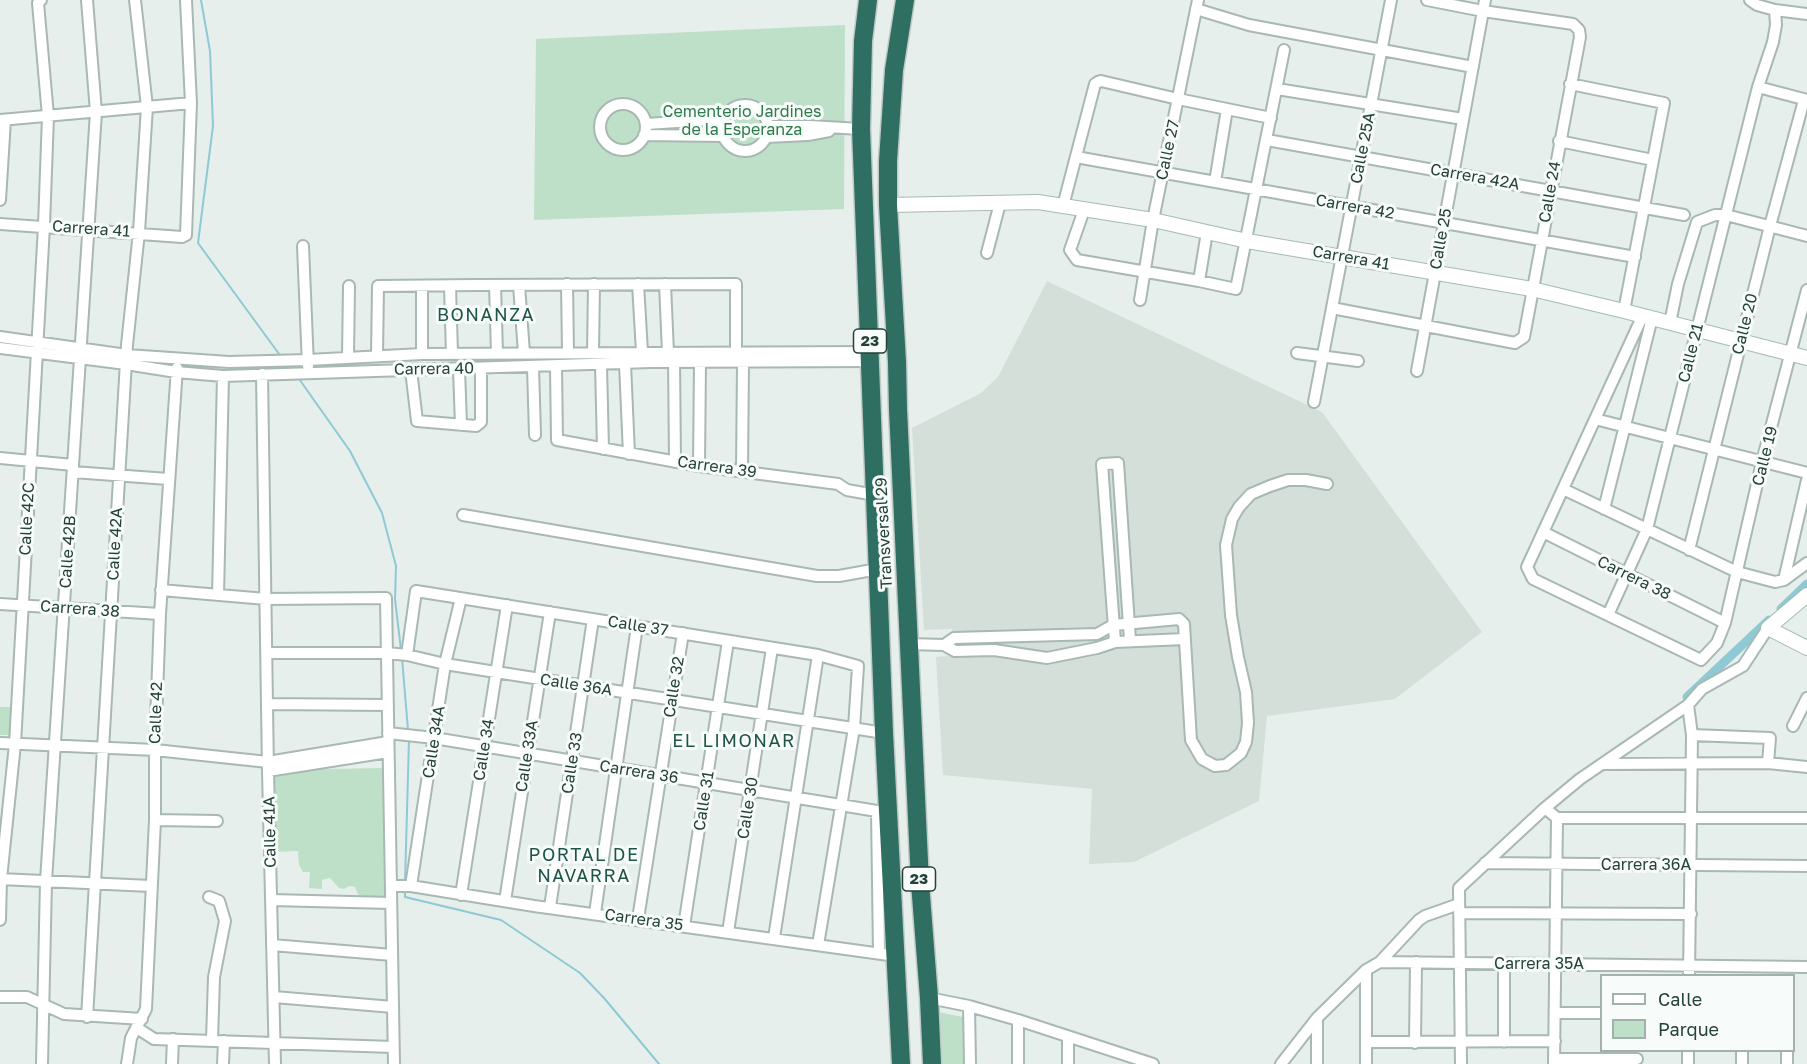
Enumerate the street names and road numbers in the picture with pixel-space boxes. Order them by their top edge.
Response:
street label: Calle 25A [1347,111,1379,185]
street label: Calle 27 [1152,118,1184,182]
street label: Carrera 42A [1429,160,1521,194]
street label: Calle 24 [1535,160,1565,224]
street label: Carrera 42 [1314,191,1396,223]
street label: Calle 25 [1426,207,1456,271]
street label: Carrera 41 [51,217,131,241]
street label: Carrera 41 [1311,242,1391,274]
street label: Calle 20 [1728,291,1762,357]
street label: Calle 21 [1674,321,1708,385]
road number: 23 [854,329,886,353]
street label: Carrera 40 [394,359,474,379]
street label: Calle 19 [1748,424,1782,488]
street label: Carrera 39 [676,452,758,482]
street label: Transversal 29 [871,477,897,589]
street label: Calle 42C [15,482,39,556]
street label: Calle 42A [104,507,126,581]
street label: Calle 42B [56,515,80,589]
street label: Carrera 38 [1594,552,1674,604]
street label: Carrera 38 [40,597,120,621]
street label: Calle 37 [606,612,670,640]
street label: Calle 32 [660,655,688,719]
street label: Calle 36A [538,670,614,700]
street label: Calle 42 [145,682,167,744]
street label: Calle 34A [419,704,449,780]
street label: Calle 34 [470,718,498,782]
street label: Calle 33A [512,719,542,793]
street label: Calle 33 [558,731,586,795]
street label: Carrera 36 [598,756,680,788]
street label: Calle 31 [690,770,718,832]
street label: Calle 30 [734,776,762,840]
street label: Calle 41A [260,796,280,868]
street label: Carrera 36A [1601,855,1691,875]
road number: 23 [902,867,936,891]
street label: Carrera 35 [603,905,685,935]
street label: Carrera 35A [1494,954,1584,974]

